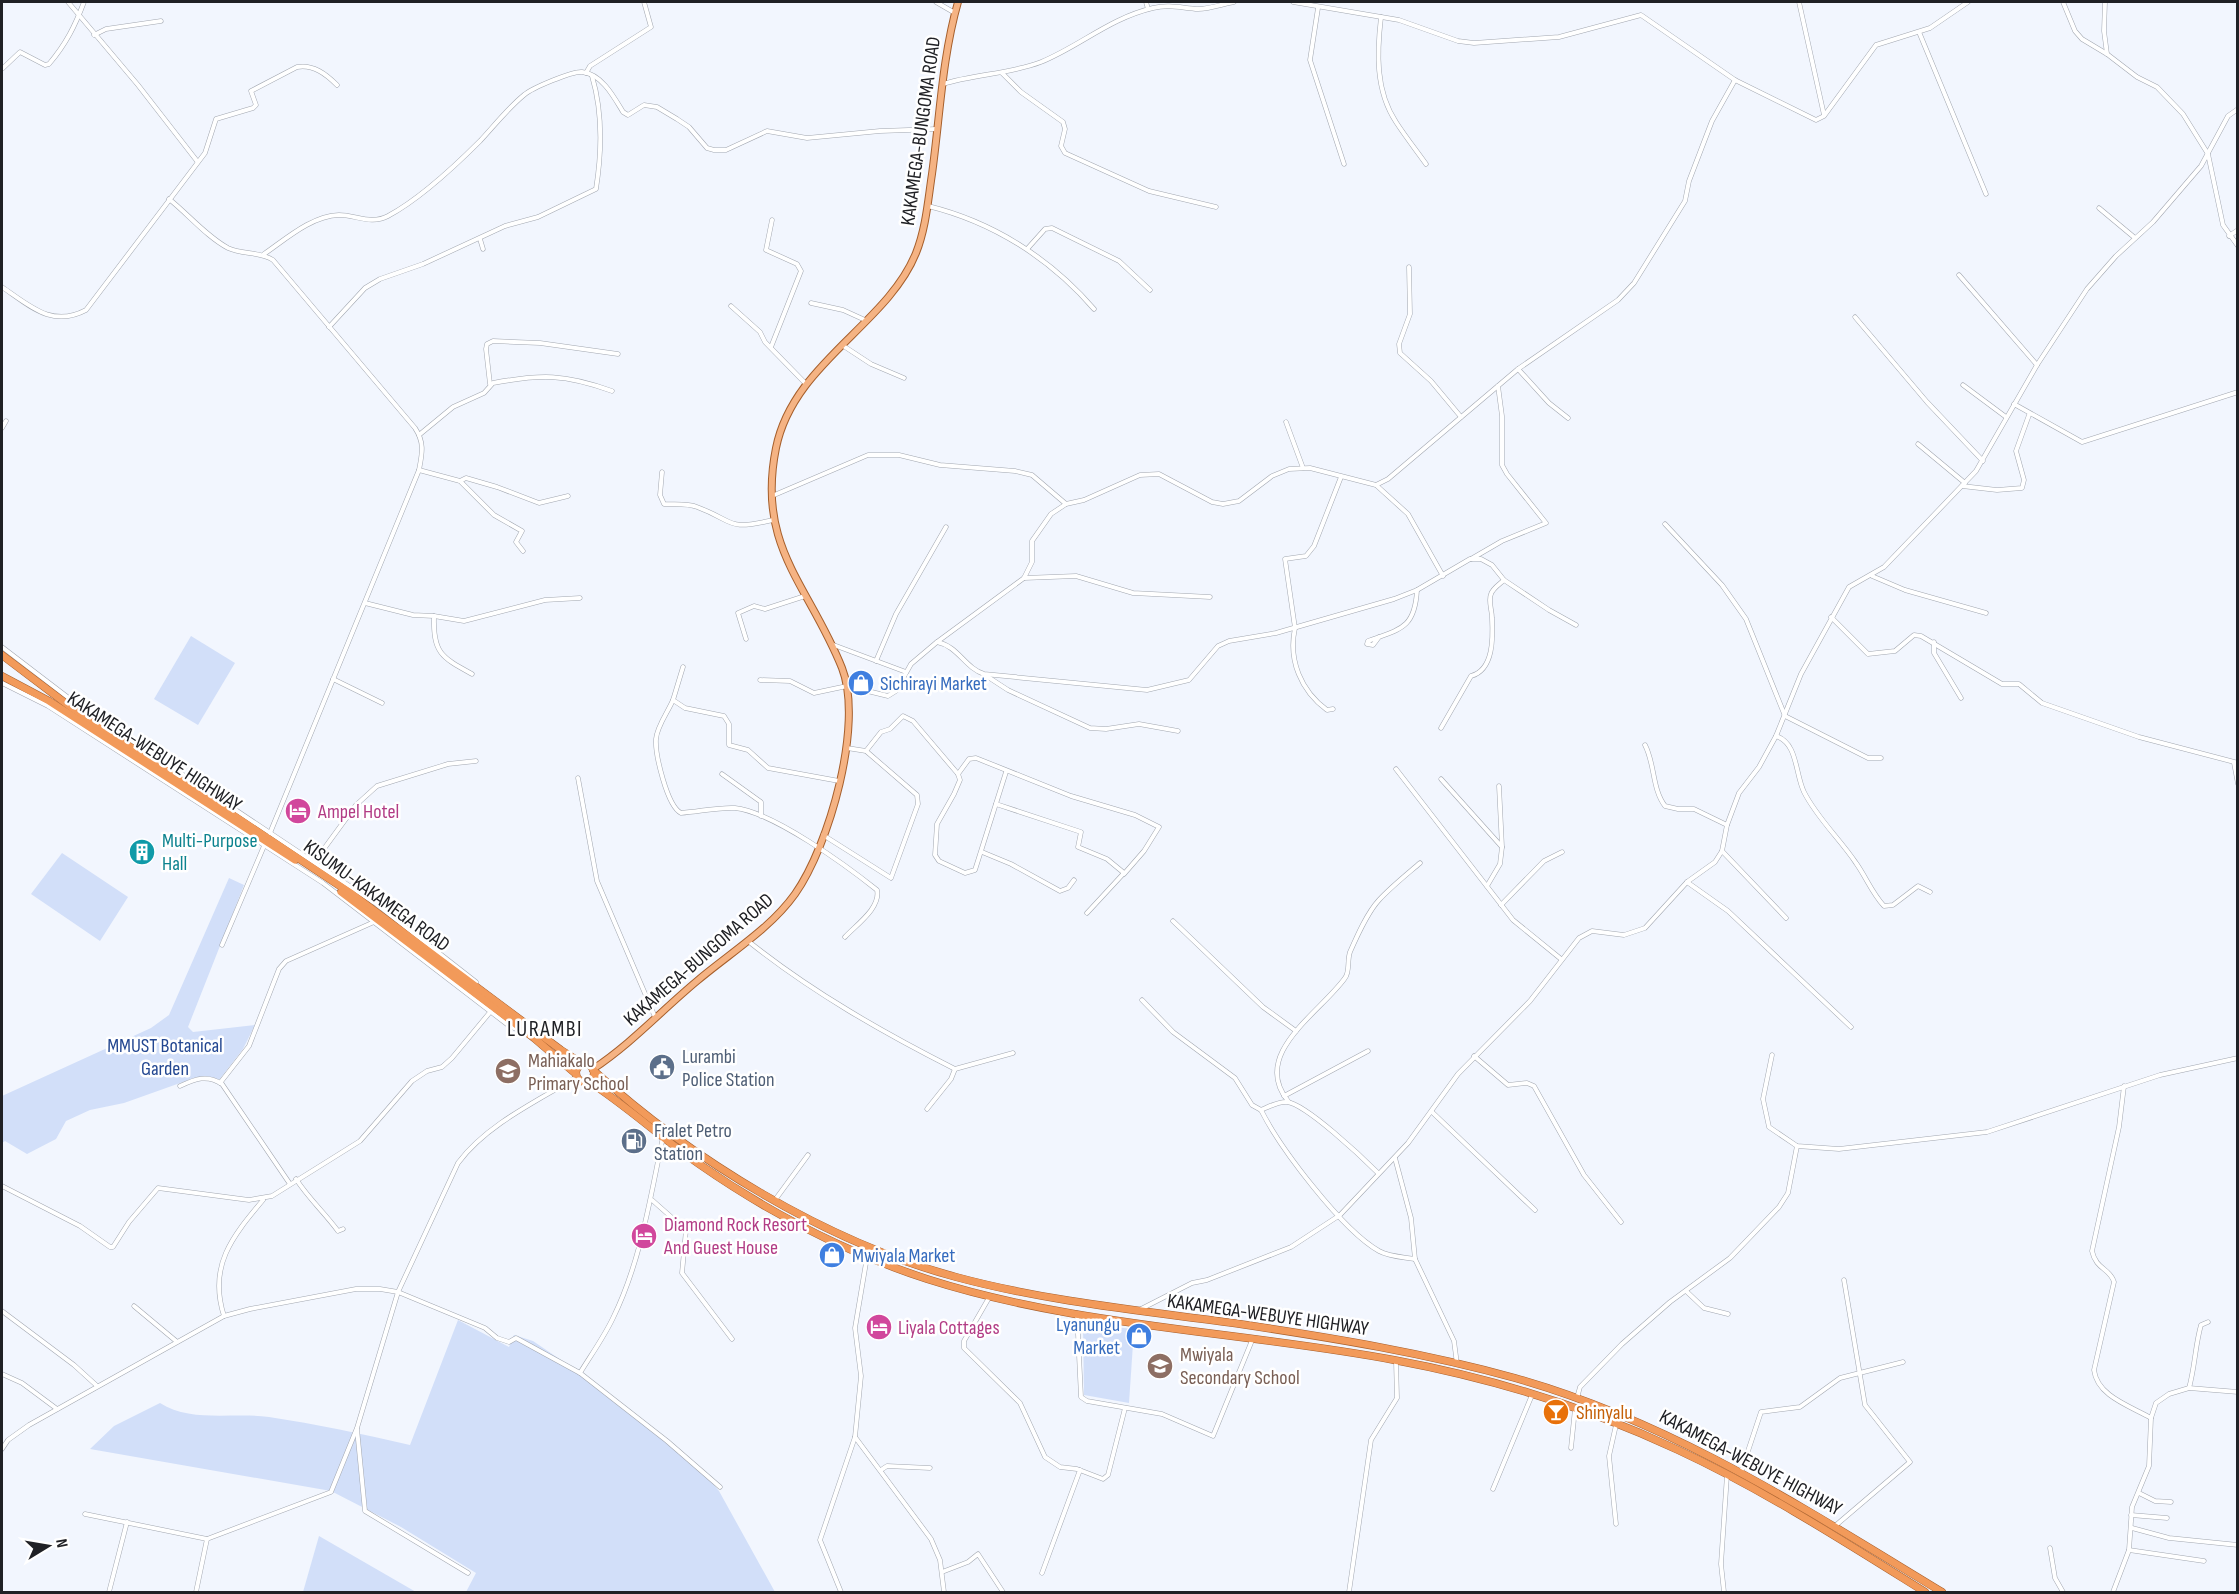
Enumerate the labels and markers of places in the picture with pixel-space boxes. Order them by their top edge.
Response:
shop icon: Sichirayi Market [846,668,876,698]
place label: Sichirayi Market [880,672,987,696]
hotel icon: Ampel Hotel [283,796,313,826]
place label: Ampel Hotel [317,800,399,824]
place label: Multi-Purpose Hall [162,829,257,876]
building icon: Multi-Purpose Hall [127,837,157,867]
place label: Lurambi Police Station [682,1045,775,1092]
place label: Mahiakalo Primary School [528,1049,629,1096]
public building icon: Lurambi Police Station [647,1052,677,1082]
school or university icon: Mahiakalo Primary School [493,1056,523,1086]
place label: Fralet Petro Station [654,1119,732,1166]
fuel station icon: Fralet Petro Station [619,1126,649,1156]
place label: Diamond Rock Resort And Guest House [663,1213,807,1260]
hotel icon: Diamond Rock Resort And Guest House [629,1221,659,1251]
shop icon: Mwiyala Market [817,1240,847,1270]
place label: Mwiyala Market [852,1244,955,1268]
hotel icon: Liyala Cottages [864,1312,894,1342]
place label: Lyanungu Market [1056,1313,1120,1360]
place label: Liyala Cottages [898,1316,1000,1340]
shop icon: Lyanungu Market [1124,1321,1154,1351]
place label: Mwiyala Secondary School [1180,1343,1300,1390]
school or university icon: Mwiyala Secondary School [1145,1351,1175,1381]
bar icon: Shinyalu [1541,1397,1571,1427]
place label: Shinyalu [1576,1401,1633,1425]

